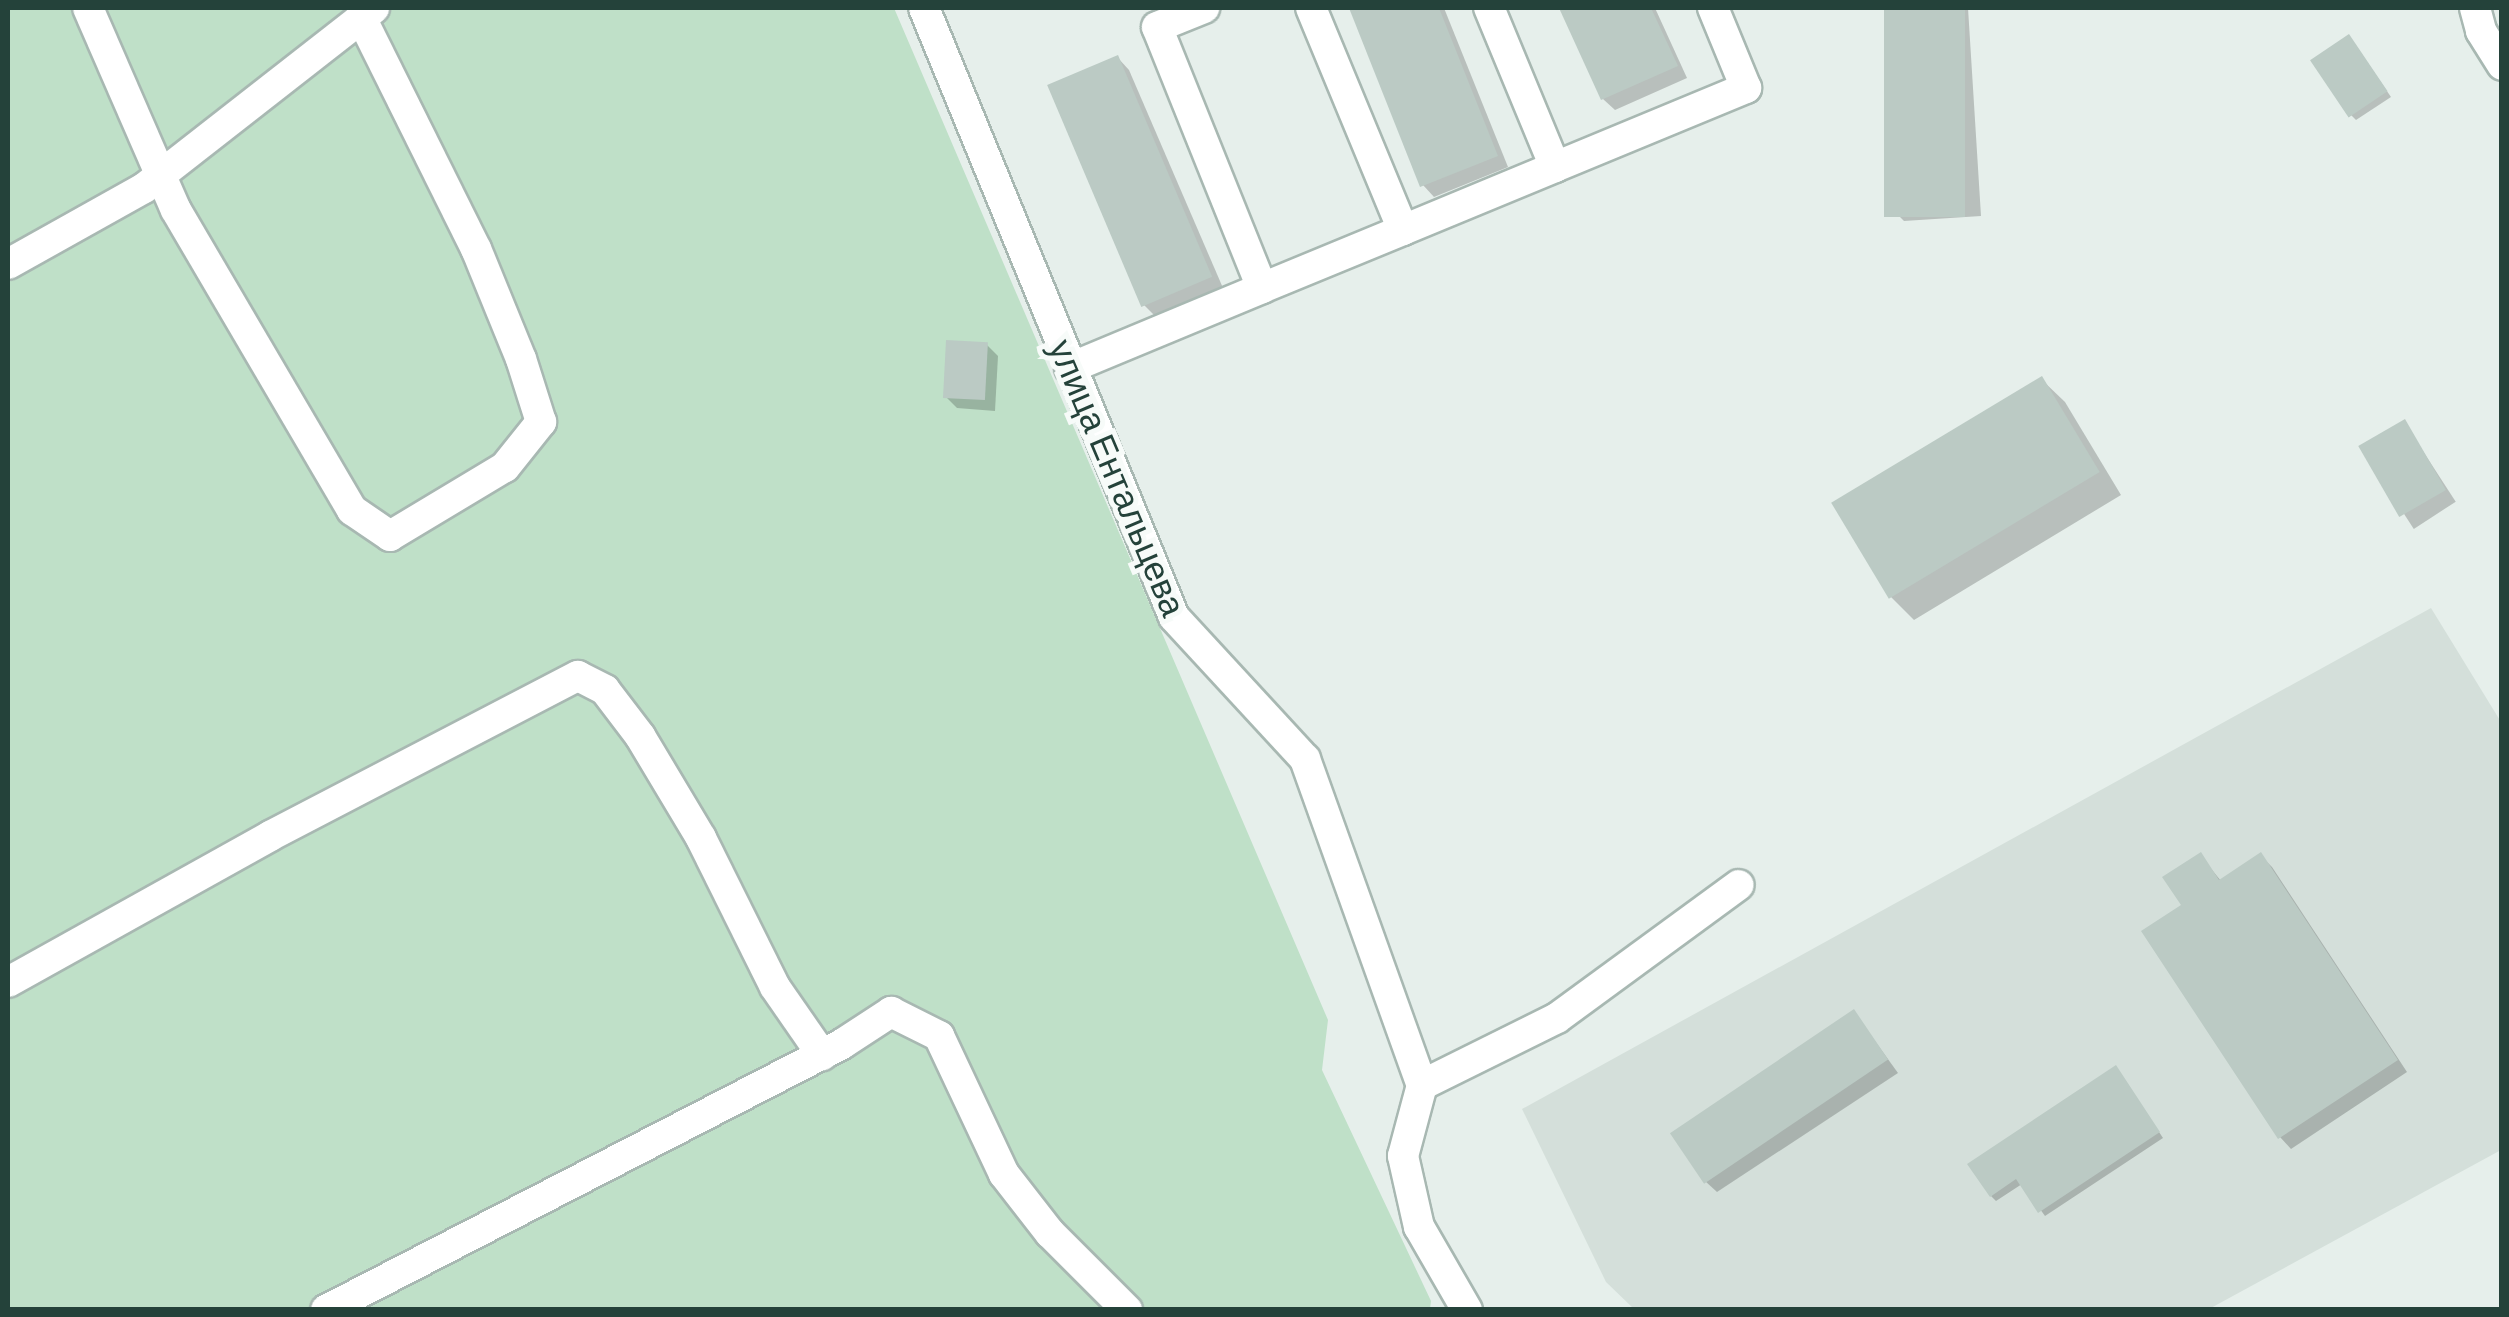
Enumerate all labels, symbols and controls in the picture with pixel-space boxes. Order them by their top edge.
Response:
street label: улица Ентальцева [1042,332,1196,622]

